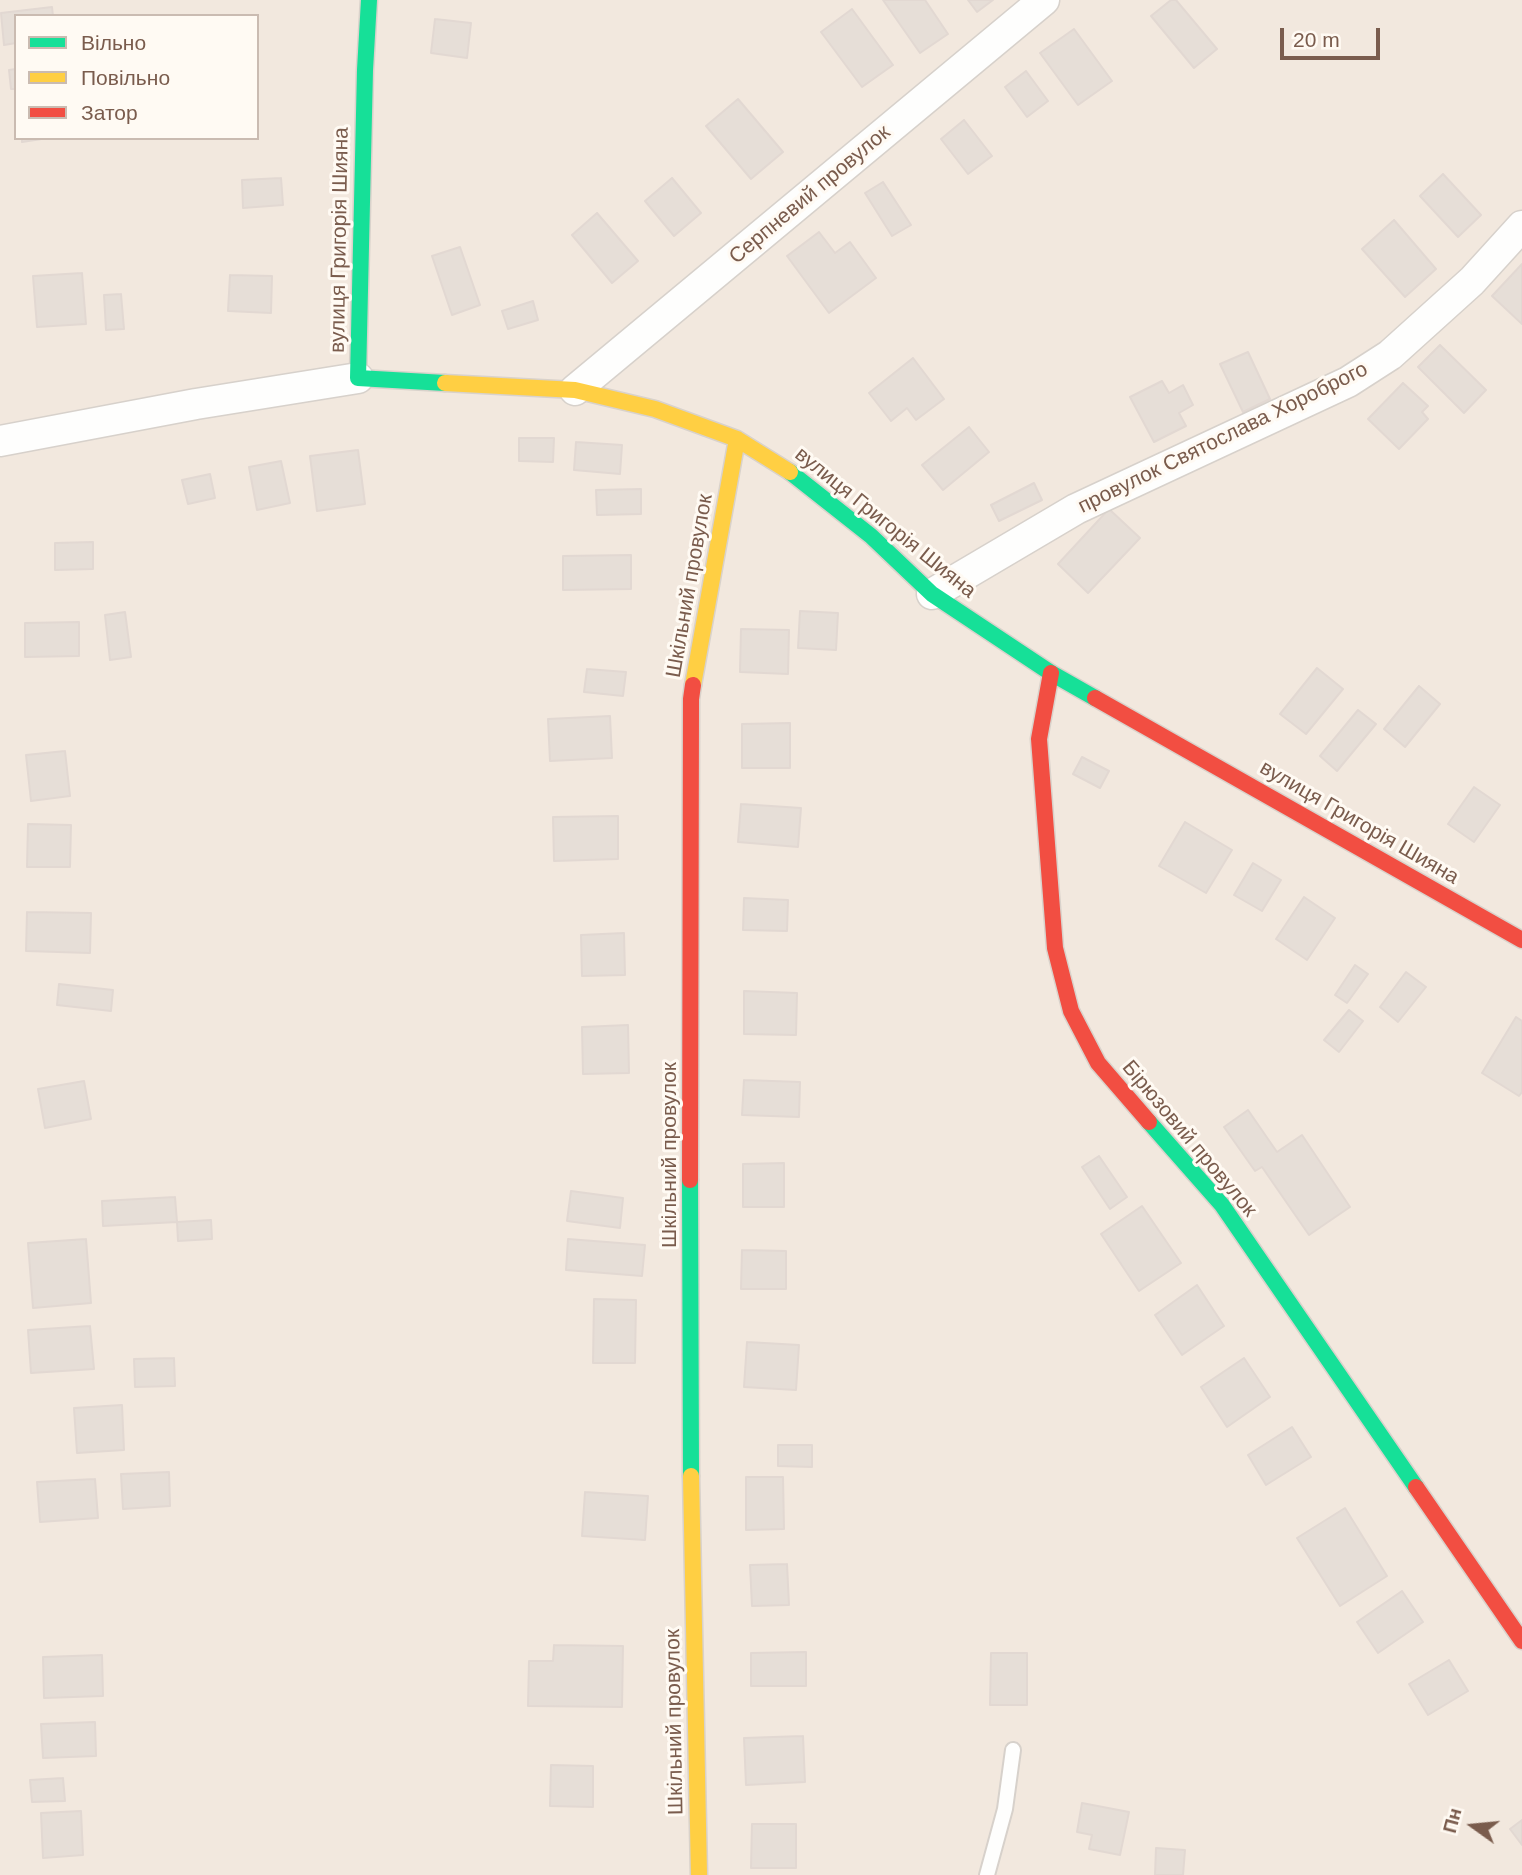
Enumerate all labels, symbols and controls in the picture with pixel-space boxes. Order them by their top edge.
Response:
legend [14,14,259,140]
scale bar [1284,14,1384,58]
text: 20 m [1293,28,1340,51]
text: Вільно [81,31,146,54]
text: Повільно [81,66,170,89]
text: Затор [81,101,138,124]
street label: Серпневий провулок [724,120,896,270]
street label: вулиця Григорія Шияна [325,127,355,353]
street label: провулок Святослава Хороброго [1074,357,1372,519]
street label: вулиця Григорія Шияна [789,442,981,604]
street label: Шкільний провулок [661,492,719,680]
street label: вулиця Григорія Шияна [1255,756,1463,890]
street label: Бірюзовий провулок [1116,1056,1262,1222]
street label: Шкільний провулок [657,1062,683,1248]
street label: Шкільний провулок [661,1629,689,1815]
north arrow [1438,1791,1508,1861]
text: Пн [1439,1806,1466,1835]

